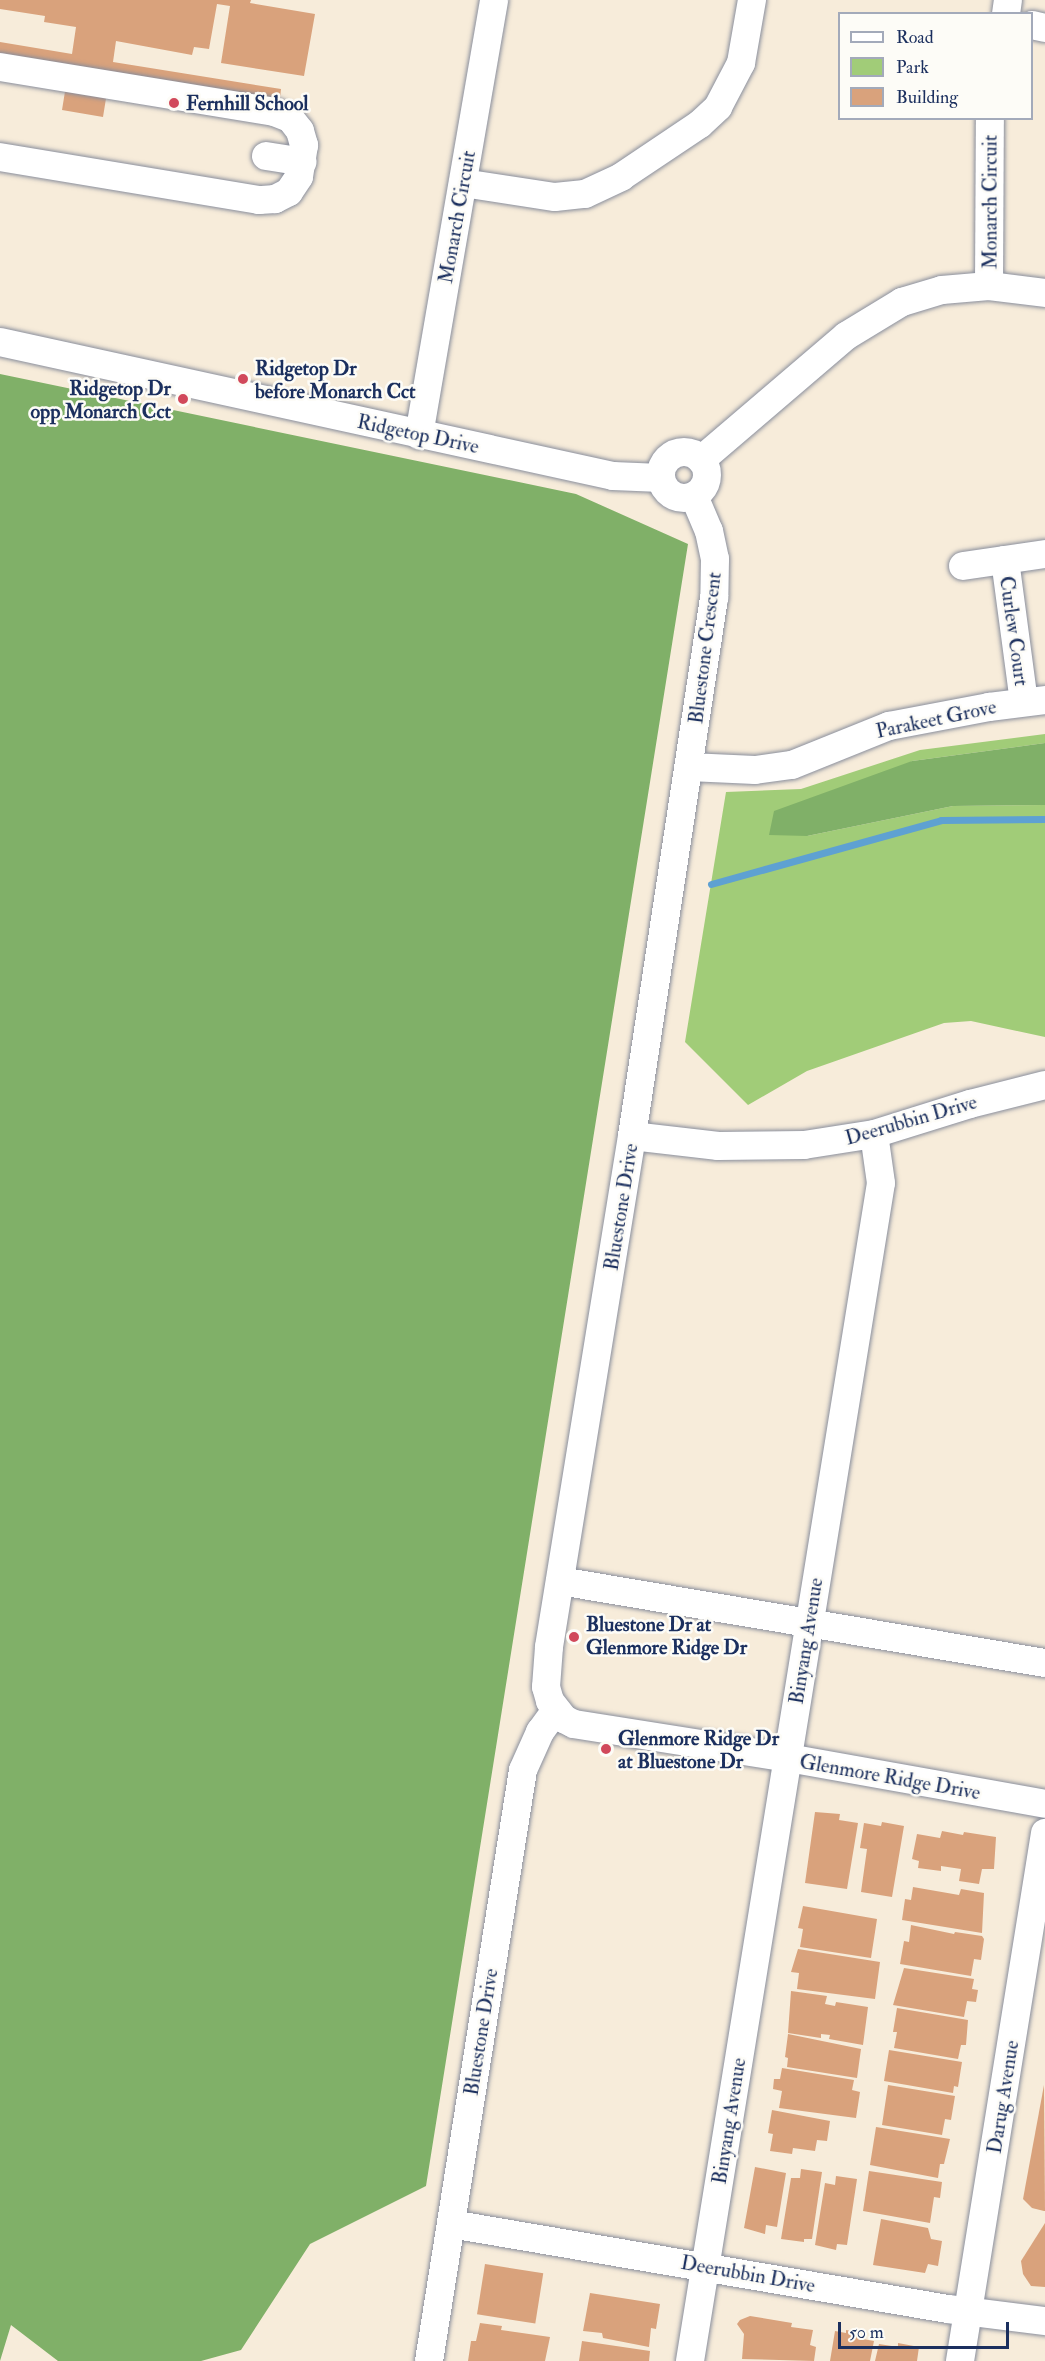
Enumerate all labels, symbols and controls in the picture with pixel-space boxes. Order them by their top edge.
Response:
legend [838,12,1033,120]
text: Road [896,26,934,49]
text: Park [896,56,929,79]
text: Building [896,86,958,109]
place label: Fernhill School [186,91,308,115]
marker: Fernhill School [167,96,181,110]
street label: Monarch Circuit [978,135,1002,269]
street label: Monarch Circuit [434,149,480,285]
place label: Ridgetop Dr before Monarch Cct [255,356,416,403]
marker: Ridgetop Dr before Monarch Cct [236,372,250,386]
place label: Ridgetop Dr opp Monarch Cct [30,376,171,423]
marker: Ridgetop Dr opp Monarch Cct [176,392,190,406]
street label: Ridgetop Drive [355,409,481,459]
street label: Bluestone Crescent [684,571,726,725]
street label: Curlew Court [994,575,1034,687]
street label: Parakeet Grove [874,695,998,743]
street label: Deerubbin Drive [842,1090,980,1150]
street label: Bluestone Drive [599,1142,643,1272]
street label: Binyang Avenue [784,1576,828,1706]
place label: Bluestone Dr at Glenmore Ridge Dr [586,1613,747,1660]
marker: Bluestone Dr at Glenmore Ridge Dr [567,1630,581,1644]
place label: Glenmore Ridge Dr at Bluestone Dr [618,1726,779,1773]
marker: Glenmore Ridge Dr at Bluestone Dr [599,1742,613,1756]
street label: Glenmore Ridge Drive [798,1749,982,1805]
street label: Bluestone Drive [459,1967,503,2097]
street label: Darug Avenue [982,2039,1024,2155]
street label: Binyang Avenue [707,2056,751,2186]
street label: Deerubbin Drive [679,2250,817,2298]
scale bar [841,2310,1012,2348]
text: 50 m [849,2321,884,2344]

